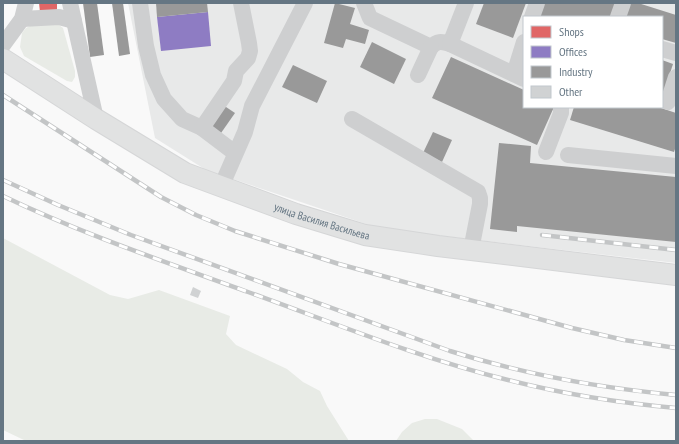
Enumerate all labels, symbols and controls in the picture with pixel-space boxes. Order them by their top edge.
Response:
legend [523,16,663,108]
text: Shops [559,24,584,39]
text: Offices [559,44,587,59]
text: Industry [559,64,593,79]
text: Other [559,84,583,99]
street label: улица Василия Васильева [272,200,371,243]

